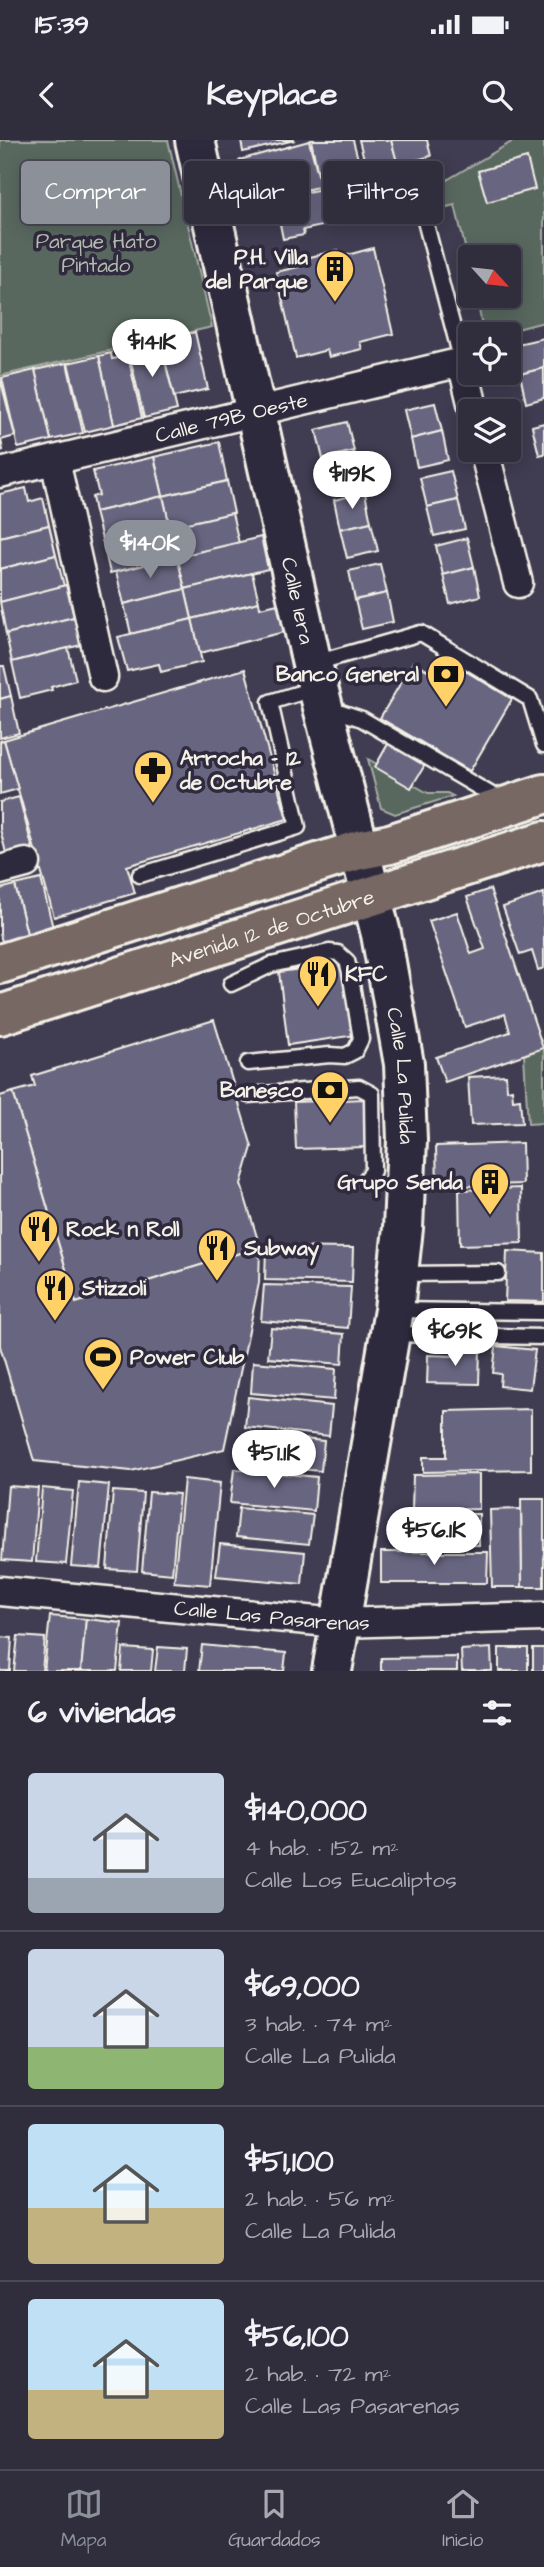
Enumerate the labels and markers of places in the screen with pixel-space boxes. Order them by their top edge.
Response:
place label: P.H. Villa del Parque [205,243,309,297]
building icon: P.H. Villa del Parque [314,248,356,303]
pin: $141K [103,320,201,379]
pin: $119K [303,452,401,511]
pin: $140K [101,520,199,580]
bank icon: Banco General [425,653,467,708]
place label: Banco General [276,660,420,689]
place label: Arrocha - 12 de Octubre [179,744,302,797]
pharmacy icon: Arrocha - 12 de Octubre [132,749,174,804]
restaurant icon: KFC [297,953,339,1008]
place label: KFC [345,960,387,989]
bank icon: Banesco [309,1069,351,1124]
place label: Banesco [220,1076,303,1105]
building icon: Grupo Senda [469,1161,511,1216]
place label: Grupo Senda [337,1168,463,1198]
restaurant icon: Rock n Roll [18,1208,60,1263]
place label: Rock n Roll [66,1215,180,1244]
restaurant icon: Subway [196,1227,238,1282]
place label: Subway [243,1234,320,1266]
restaurant icon: Stizzoli [34,1267,76,1322]
place label: Stizzoli [81,1274,147,1303]
pin: $69K [414,1308,496,1368]
sports icon: Power Club [82,1336,124,1391]
place label: Power Club [130,1343,244,1372]
pin: $51.1K [217,1430,331,1490]
pin: $56.1K [377,1508,491,1567]

